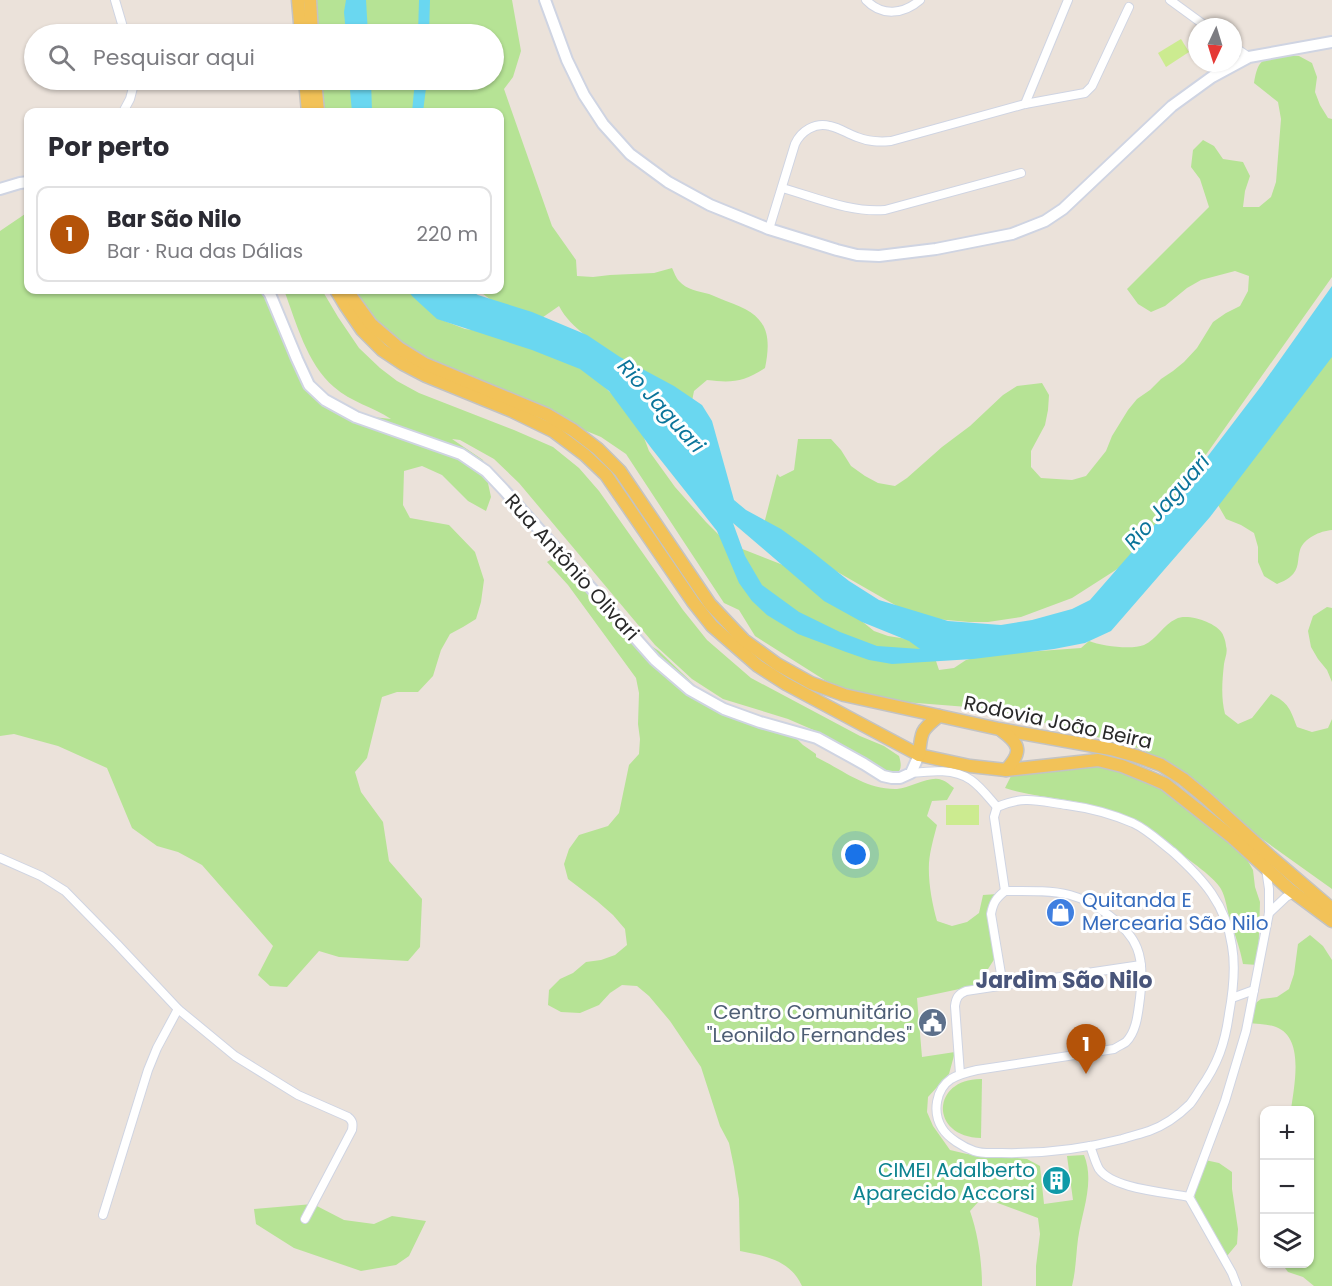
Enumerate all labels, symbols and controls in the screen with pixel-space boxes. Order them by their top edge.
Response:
north arrow [1188,18,1242,72]
search box [24,24,504,90]
icon: search [45,41,78,74]
text: Pesquisar aqui [93,42,255,73]
text: Por perto [48,129,169,165]
text: Bar São Nilo [107,204,241,235]
text: 1 [66,220,73,248]
text: 220 m [417,220,478,248]
text: Bar · Rua das Dálias [107,237,303,265]
water label: Rio Jaguari [611,352,712,460]
water label: Rio Jaguari [1117,447,1217,556]
street label: Rua Antônio Olivari [498,488,646,646]
street label: Rodovia João Beira [961,688,1155,756]
your location [841,840,870,869]
place label: Quitanda E Mercearia São Nilo [1082,886,1268,937]
shop icon: Quitanda E Mercearia São Nilo [1045,896,1077,928]
district label: Jardim São Nilo [975,965,1153,996]
place label: Centro Comunitário "Leonildo Fernandes" [707,998,912,1049]
public building icon: Centro Comunitário "Leonildo Fernandes" [917,1007,949,1039]
pin: 1 [1066,1024,1106,1074]
map controls [1260,1106,1314,1268]
button: + [1260,1106,1314,1160]
place label: CIMEI Adalberto Aparecido Accorsi [853,1156,1035,1207]
button: − [1260,1160,1314,1214]
building icon: CIMEI Adalberto Aparecido Accorsi [1040,1165,1072,1197]
button: layers [1260,1214,1314,1268]

